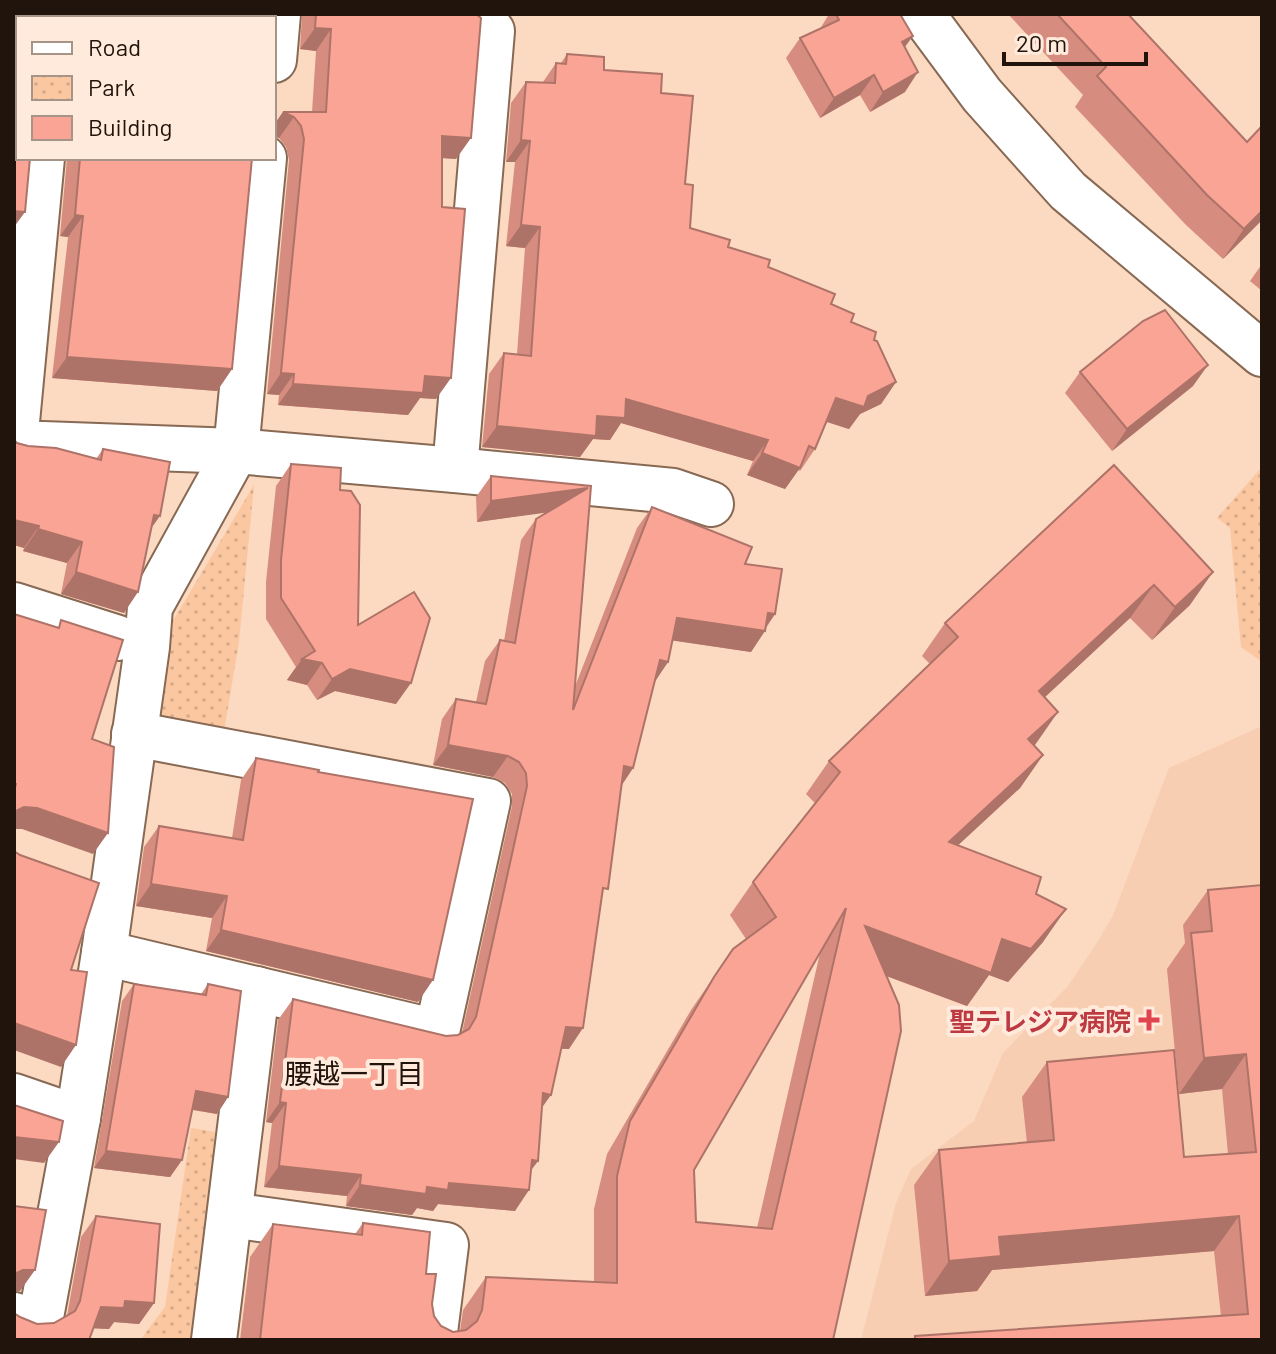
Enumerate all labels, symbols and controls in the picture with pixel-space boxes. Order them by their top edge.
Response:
legend [16,16,276,160]
scale bar [1004,16,1146,66]
text: 20 m [1016,28,1067,57]
text: Road [88,32,141,61]
text: Park [88,72,135,101]
text: Building [88,112,172,141]
place label: 聖テレジア病院 [949,1005,1131,1036]
marker: 聖テレジア病院 [1138,1009,1160,1031]
district label: 腰越一丁目 [284,1056,424,1090]

